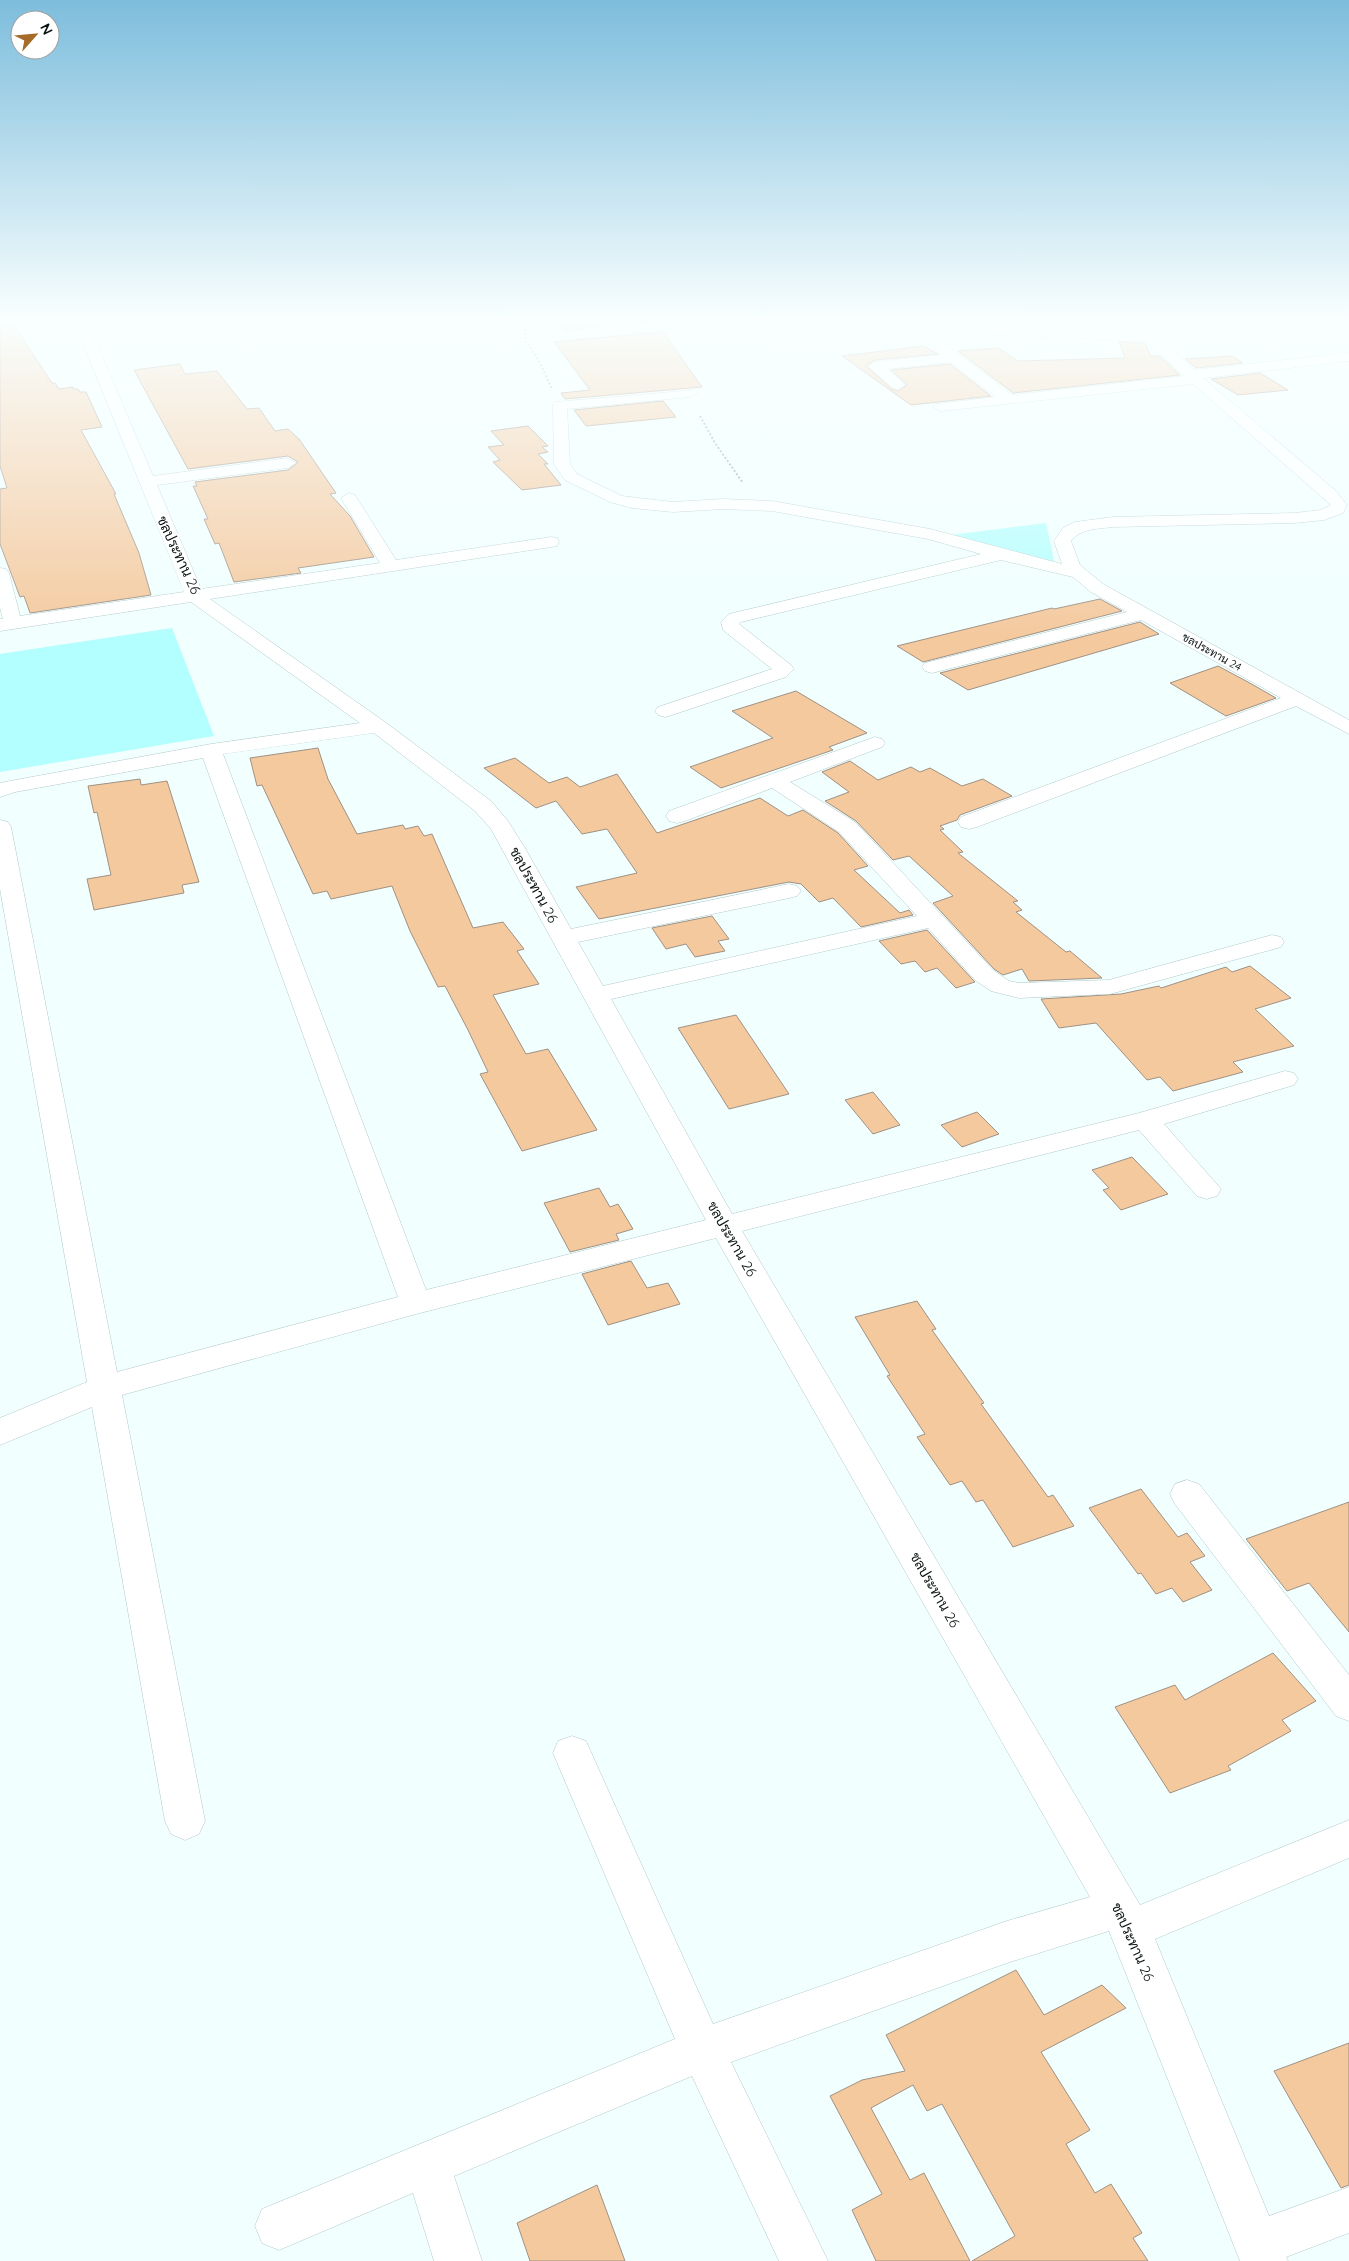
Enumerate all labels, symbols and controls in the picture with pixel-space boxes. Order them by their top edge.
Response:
north arrow [10,10,60,60]
text: N [36,20,57,38]
street label: ชลประทาน 26 [153,513,205,597]
street label: ชลประทาน 24 [1180,630,1244,674]
street label: ชลประทาน 26 [506,844,562,927]
street label: ชลประทาน 26 [703,1198,761,1280]
street label: ชลประทาน 26 [906,1549,964,1631]
street label: ชลประทาน 26 [1108,1900,1159,1984]

